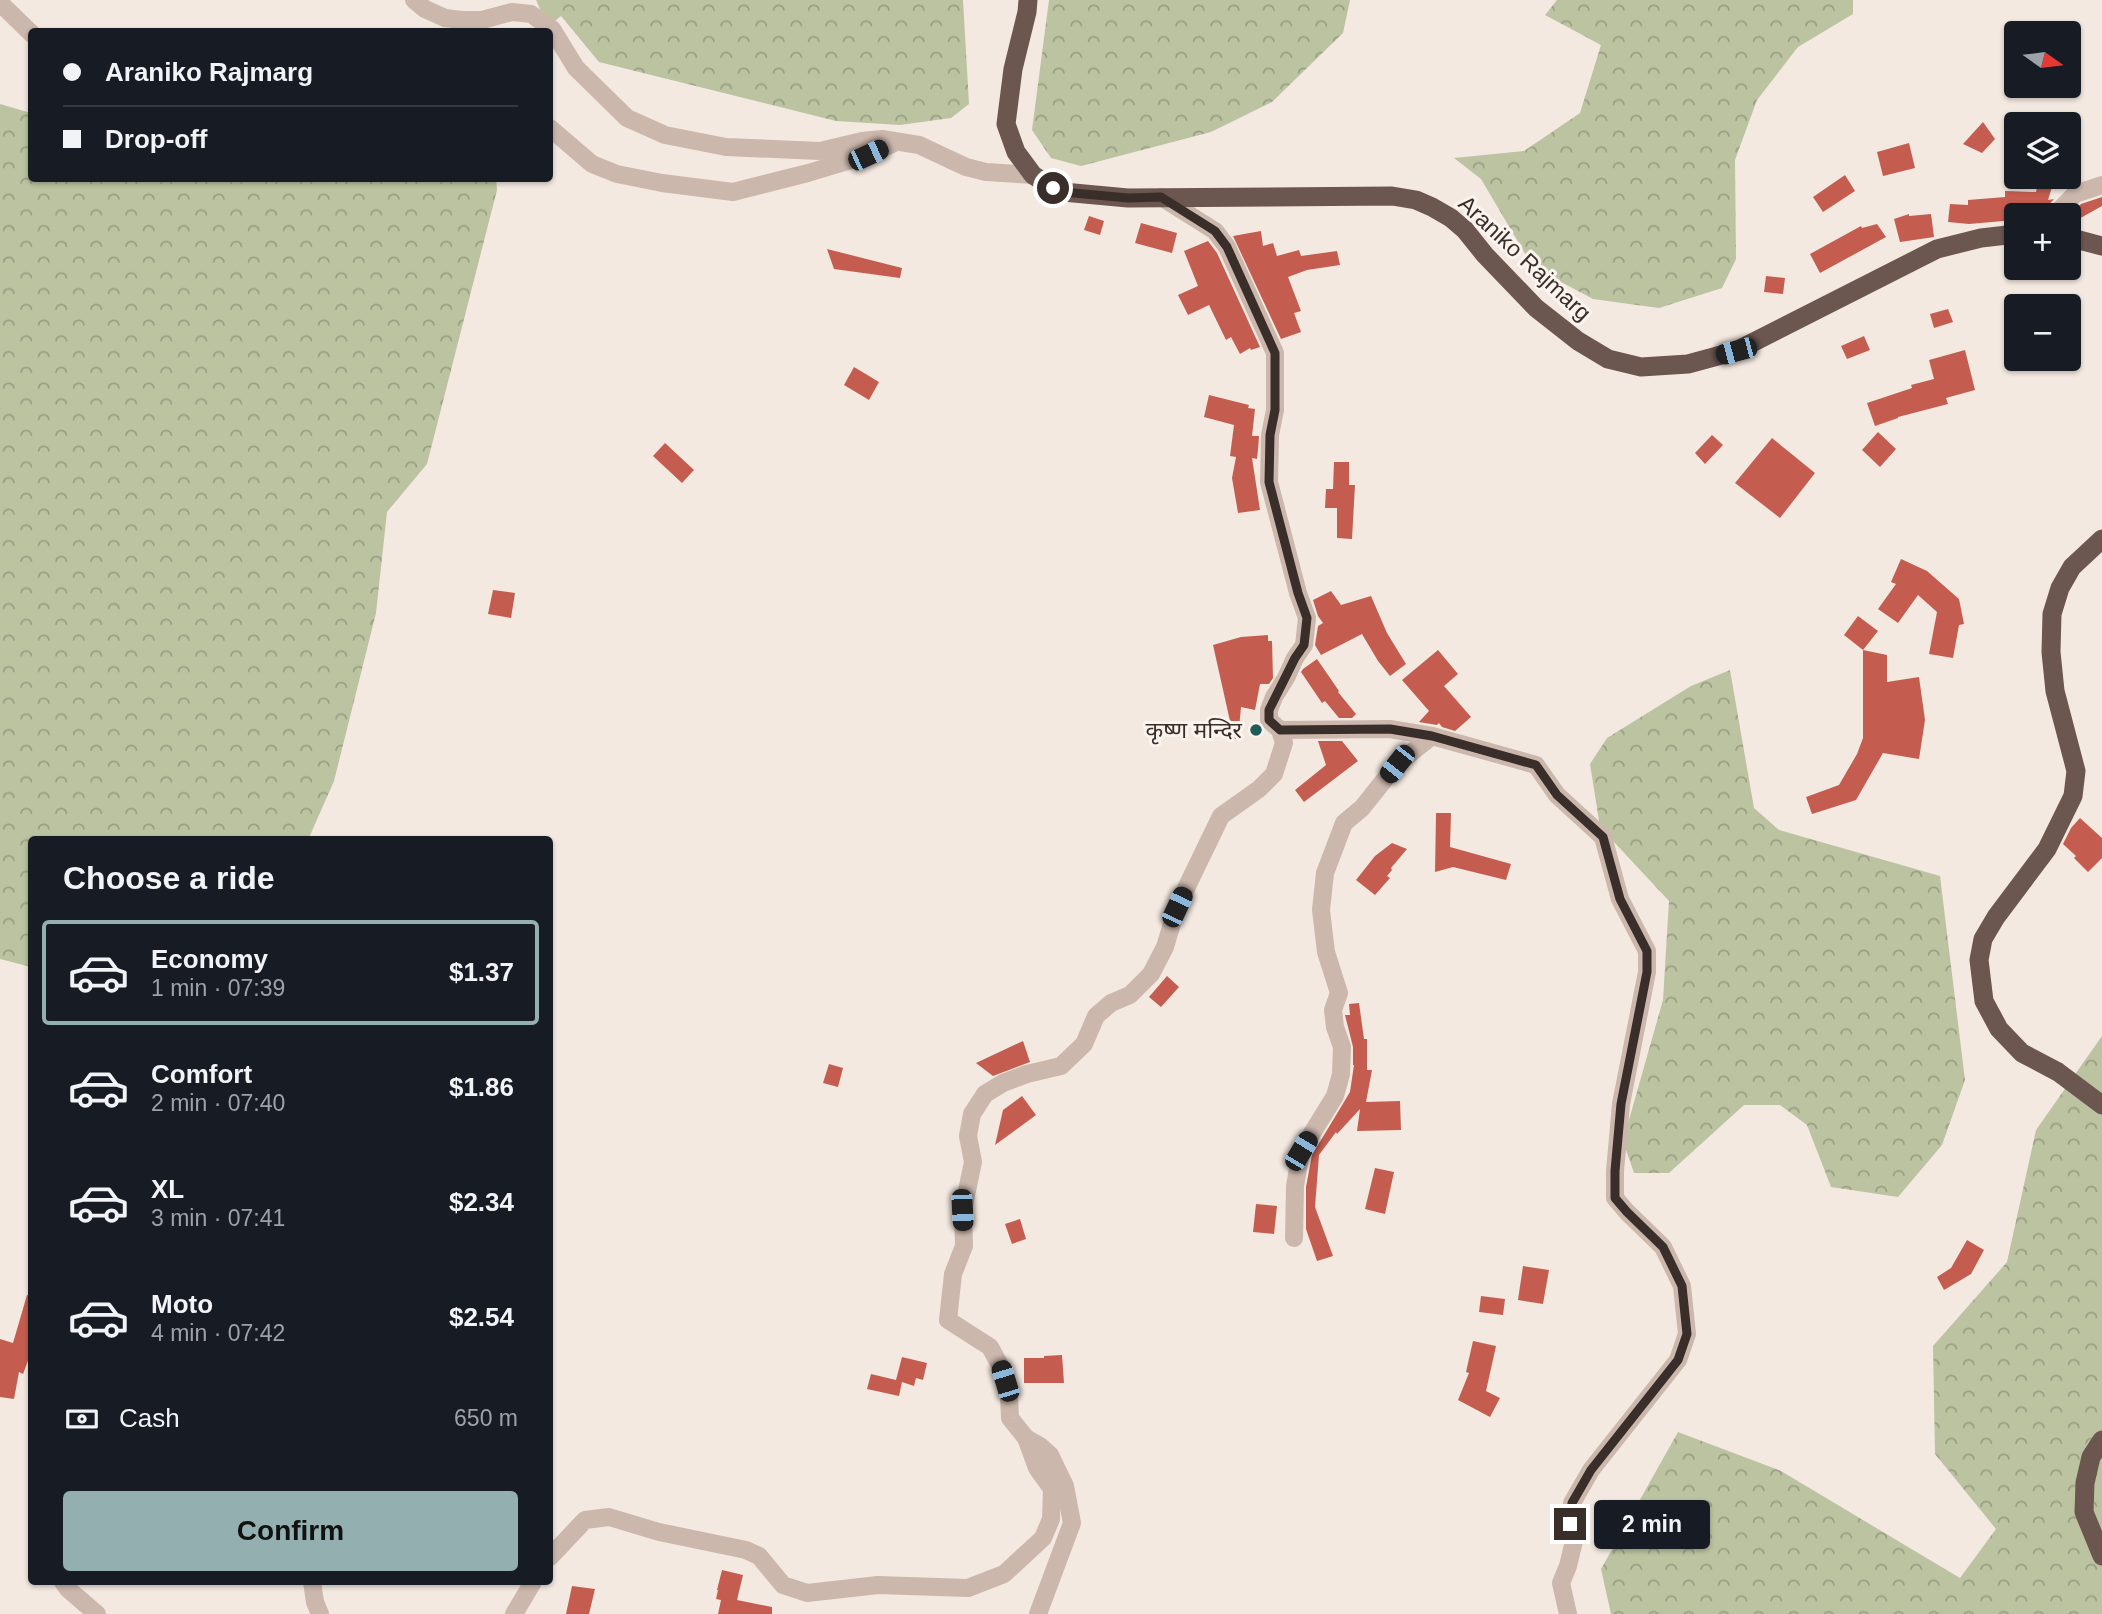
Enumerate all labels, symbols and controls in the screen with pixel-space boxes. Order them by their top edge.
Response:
north arrow [2004,21,2081,98]
map controls [2004,21,2081,371]
text: Araniko Rajmarg [105,57,313,87]
button: layers [2004,112,2081,189]
text: Drop-off [105,124,208,154]
car [845,137,892,173]
route start [1037,172,1069,204]
street label: Araniko Rajmarg [1453,190,1597,326]
button: + [2004,203,2081,280]
button: − [2004,294,2081,371]
car [1713,335,1760,367]
place label: कृष्ण मन्दिर [1145,717,1243,745]
marker: कृष्ण मन्दिर [1248,722,1264,738]
car [1376,741,1419,787]
text: Choose a ride [63,860,275,896]
car [1159,884,1196,930]
icon: car [67,941,130,1004]
text: Economy [151,944,268,974]
text: $1.37 [449,957,514,987]
text: 1 min · 07:39 [151,975,285,1001]
icon: car [67,1056,130,1119]
text: Comfort [151,1059,252,1089]
text: $1.86 [449,1072,514,1102]
text: 2 min · 07:40 [151,1090,285,1116]
car [1282,1128,1321,1174]
icon: car [67,1171,130,1234]
text: XL [151,1174,184,1204]
text: $2.34 [449,1187,514,1217]
car [951,1188,974,1232]
text: 3 min · 07:41 [151,1205,285,1231]
icon: car [67,1286,130,1349]
text: Moto [151,1289,213,1319]
text: $2.54 [449,1302,514,1332]
text: 4 min · 07:42 [151,1320,285,1346]
car [989,1358,1022,1404]
icon: cash [63,1400,101,1438]
text: Cash [119,1403,180,1433]
text: 650 m [454,1405,518,1431]
button: Confirm [63,1491,518,1571]
callout: 2 min [1594,1500,1710,1548]
route end [1554,1508,1586,1540]
text: 2 min [1622,1511,1682,1537]

